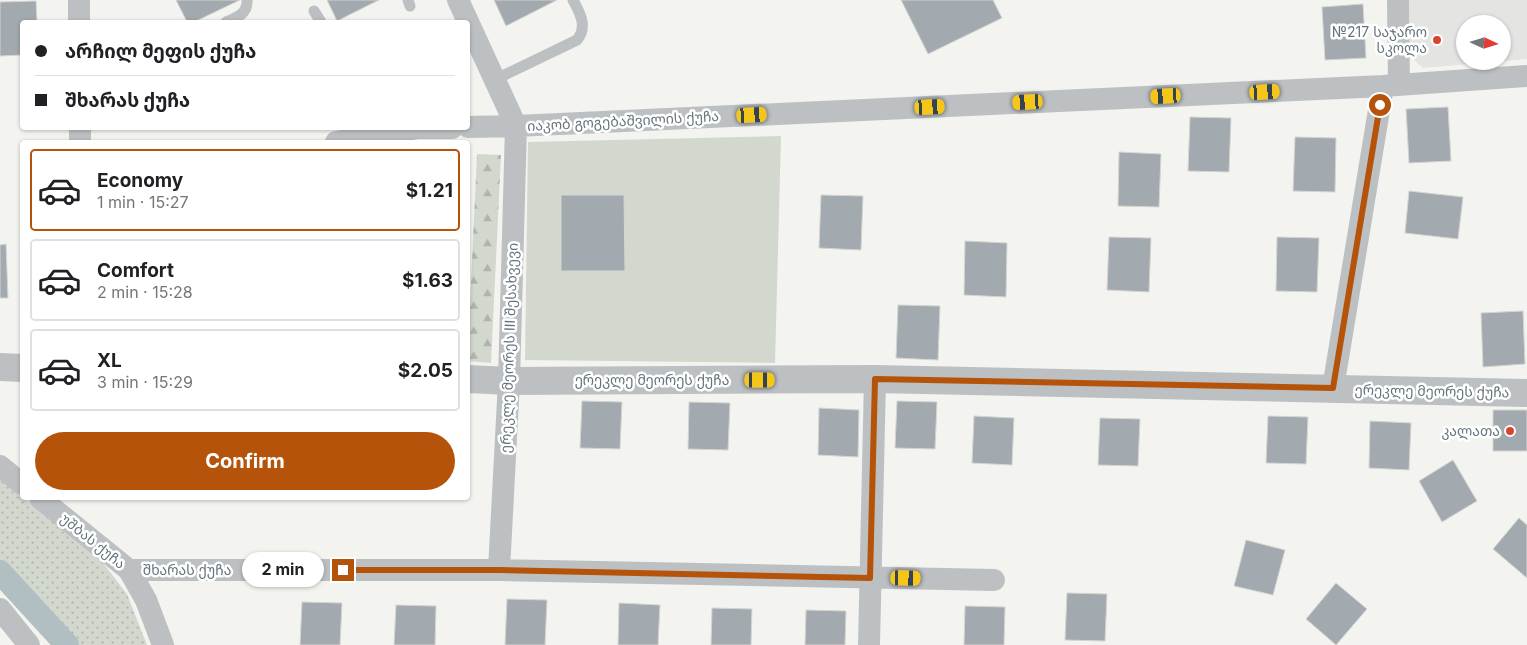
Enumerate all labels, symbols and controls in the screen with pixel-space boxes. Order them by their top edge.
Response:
north arrow [1456,15,1511,70]
map controls [1456,15,1511,70]
place label: №217 საჯარო სკოლა [1332,23,1427,57]
marker: №217 საჯარო სკოლა [1431,34,1443,46]
text: არჩილ მეფის ქუჩა [65,40,256,63]
car [1249,84,1280,100]
car [1150,88,1181,104]
text: შხარას ქუჩა [65,89,190,112]
car [1012,94,1043,110]
route start [1369,94,1391,116]
car [914,99,945,115]
street label: იაკობ გოგებაშვილის ქუჩა [527,107,719,135]
car [736,107,767,123]
icon: car [37,168,82,213]
text: Economy [97,169,183,192]
text: $1.21 [406,179,453,202]
text: 1 min · 15:27 [97,192,189,212]
street label: ერეკლე მეორეს III შესახვევი [496,243,522,453]
icon: car [37,258,82,303]
text: Comfort [97,259,174,282]
text: $1.63 [402,269,453,292]
text: 2 min · 15:28 [97,282,193,302]
icon: car [37,348,82,393]
text: XL [97,349,122,372]
text: $2.05 [398,359,453,382]
street label: ერეკლე მეორეს ქუჩა [575,371,729,389]
text: 3 min · 15:29 [97,372,193,392]
car [745,373,775,388]
street label: ერეკლე მეორეს ქუჩა [1354,381,1510,401]
place label: კალათა [1441,422,1500,440]
marker: კალათა [1504,425,1516,437]
button: Confirm [35,432,455,490]
street label: უშბას ქუჩა [57,509,129,573]
callout: 2 min [243,552,326,588]
text: 2 min [262,559,304,579]
route end [332,559,354,581]
street label: შხარას ქუჩა [143,561,231,579]
car [890,570,921,586]

